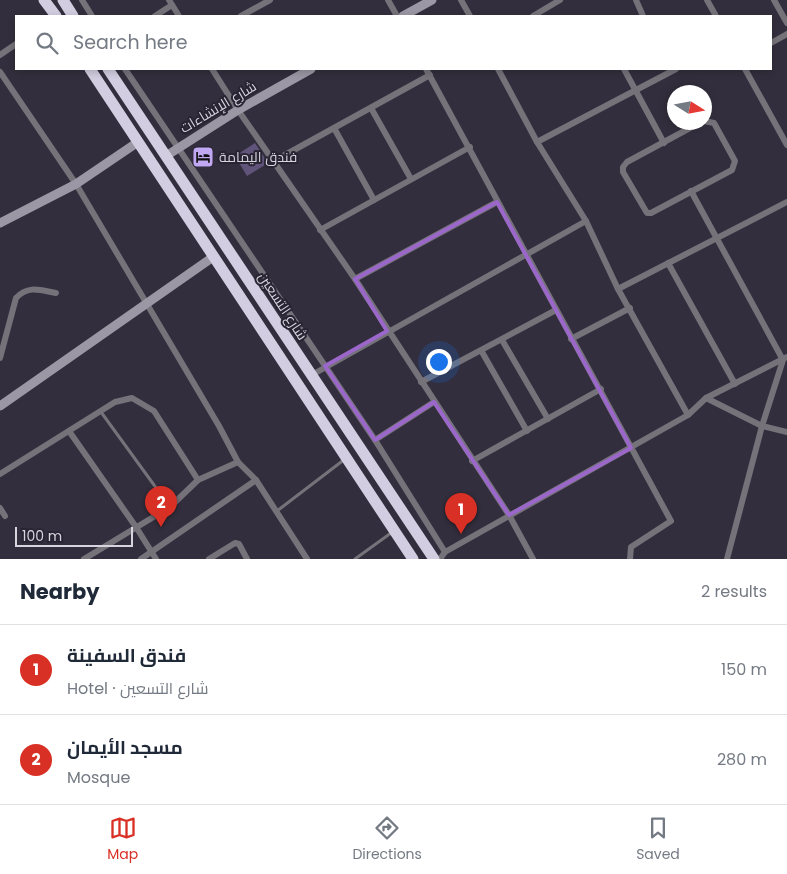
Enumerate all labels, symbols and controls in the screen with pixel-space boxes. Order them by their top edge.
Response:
search box [15,15,772,70]
icon: search [33,29,61,57]
text: Search here [73,29,187,56]
street label: شارع الإنشاءات [176,76,260,138]
north arrow [667,85,712,130]
hotel icon: فندق اليمامة [191,145,215,169]
place label: فندق اليمامة [219,147,297,167]
street label: شارع التسعين [254,268,312,344]
your location [426,349,452,375]
pin: 2 [145,486,177,527]
pin: 1 [445,493,477,534]
scale bar [15,524,132,547]
text: 100 m [22,526,62,546]
text: Nearby [20,577,100,606]
text: 2 results [701,580,767,603]
text: فندق السفينة [67,642,186,669]
text: 1 [33,658,39,681]
text: 150 m [721,658,767,681]
text: Hotel · شارع التسعين [67,677,208,700]
text: مسجد الأيمان [67,734,183,761]
text: 2 [31,748,41,771]
text: 280 m [717,748,767,771]
text: Mosque [67,766,130,789]
tab: Map [107,814,138,865]
tab: Directions [352,814,422,865]
tab: Saved [636,814,680,865]

